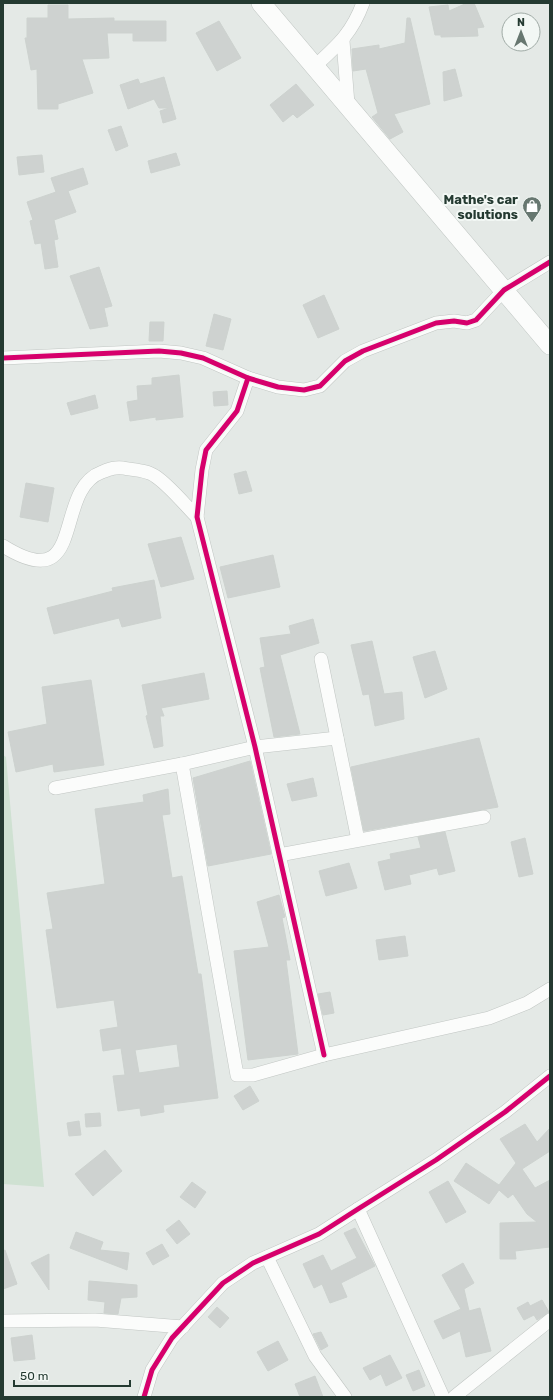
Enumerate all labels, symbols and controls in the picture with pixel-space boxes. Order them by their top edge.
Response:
north arrow [501,12,541,52]
text: N [517,16,525,29]
place label: Mathe's car solutions [444,192,518,222]
shop icon: Mathe's car solutions [521,195,543,223]
scale bar [14,1362,130,1388]
text: 50 m [20,1369,48,1383]

